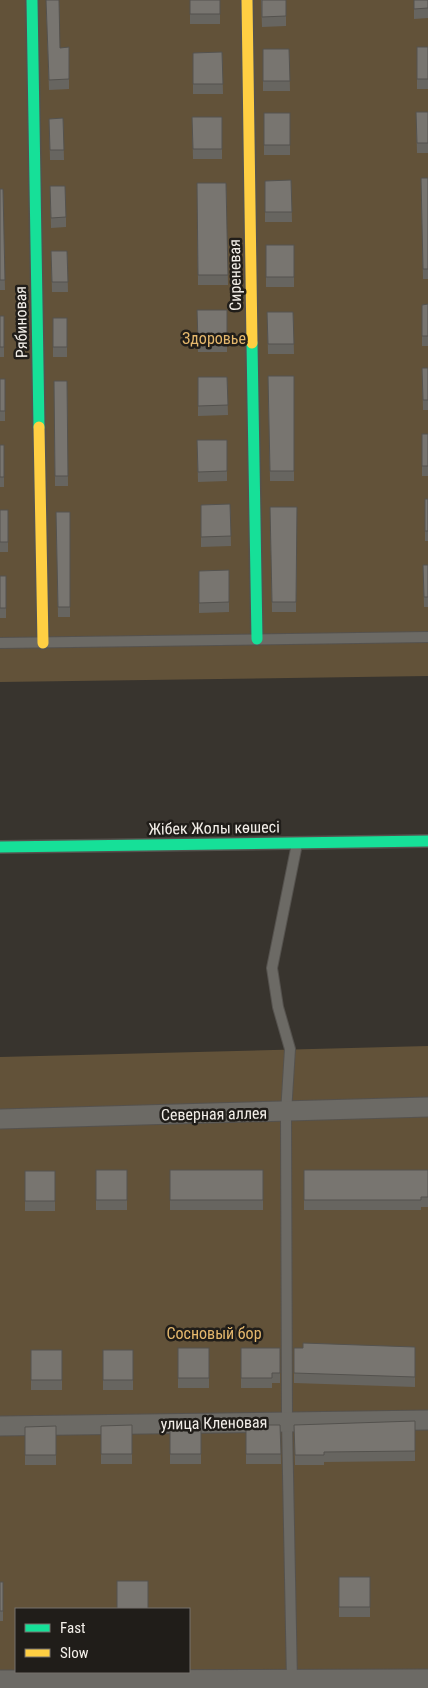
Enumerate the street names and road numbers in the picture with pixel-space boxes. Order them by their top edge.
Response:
street label: Сиреневая [225,239,245,311]
street label: Рябиновая [11,286,31,358]
street label: Жібек Жолы көшесі [148,817,280,839]
street label: Северная аллея [161,1104,267,1124]
street label: улица Кленовая [161,1413,267,1433]

